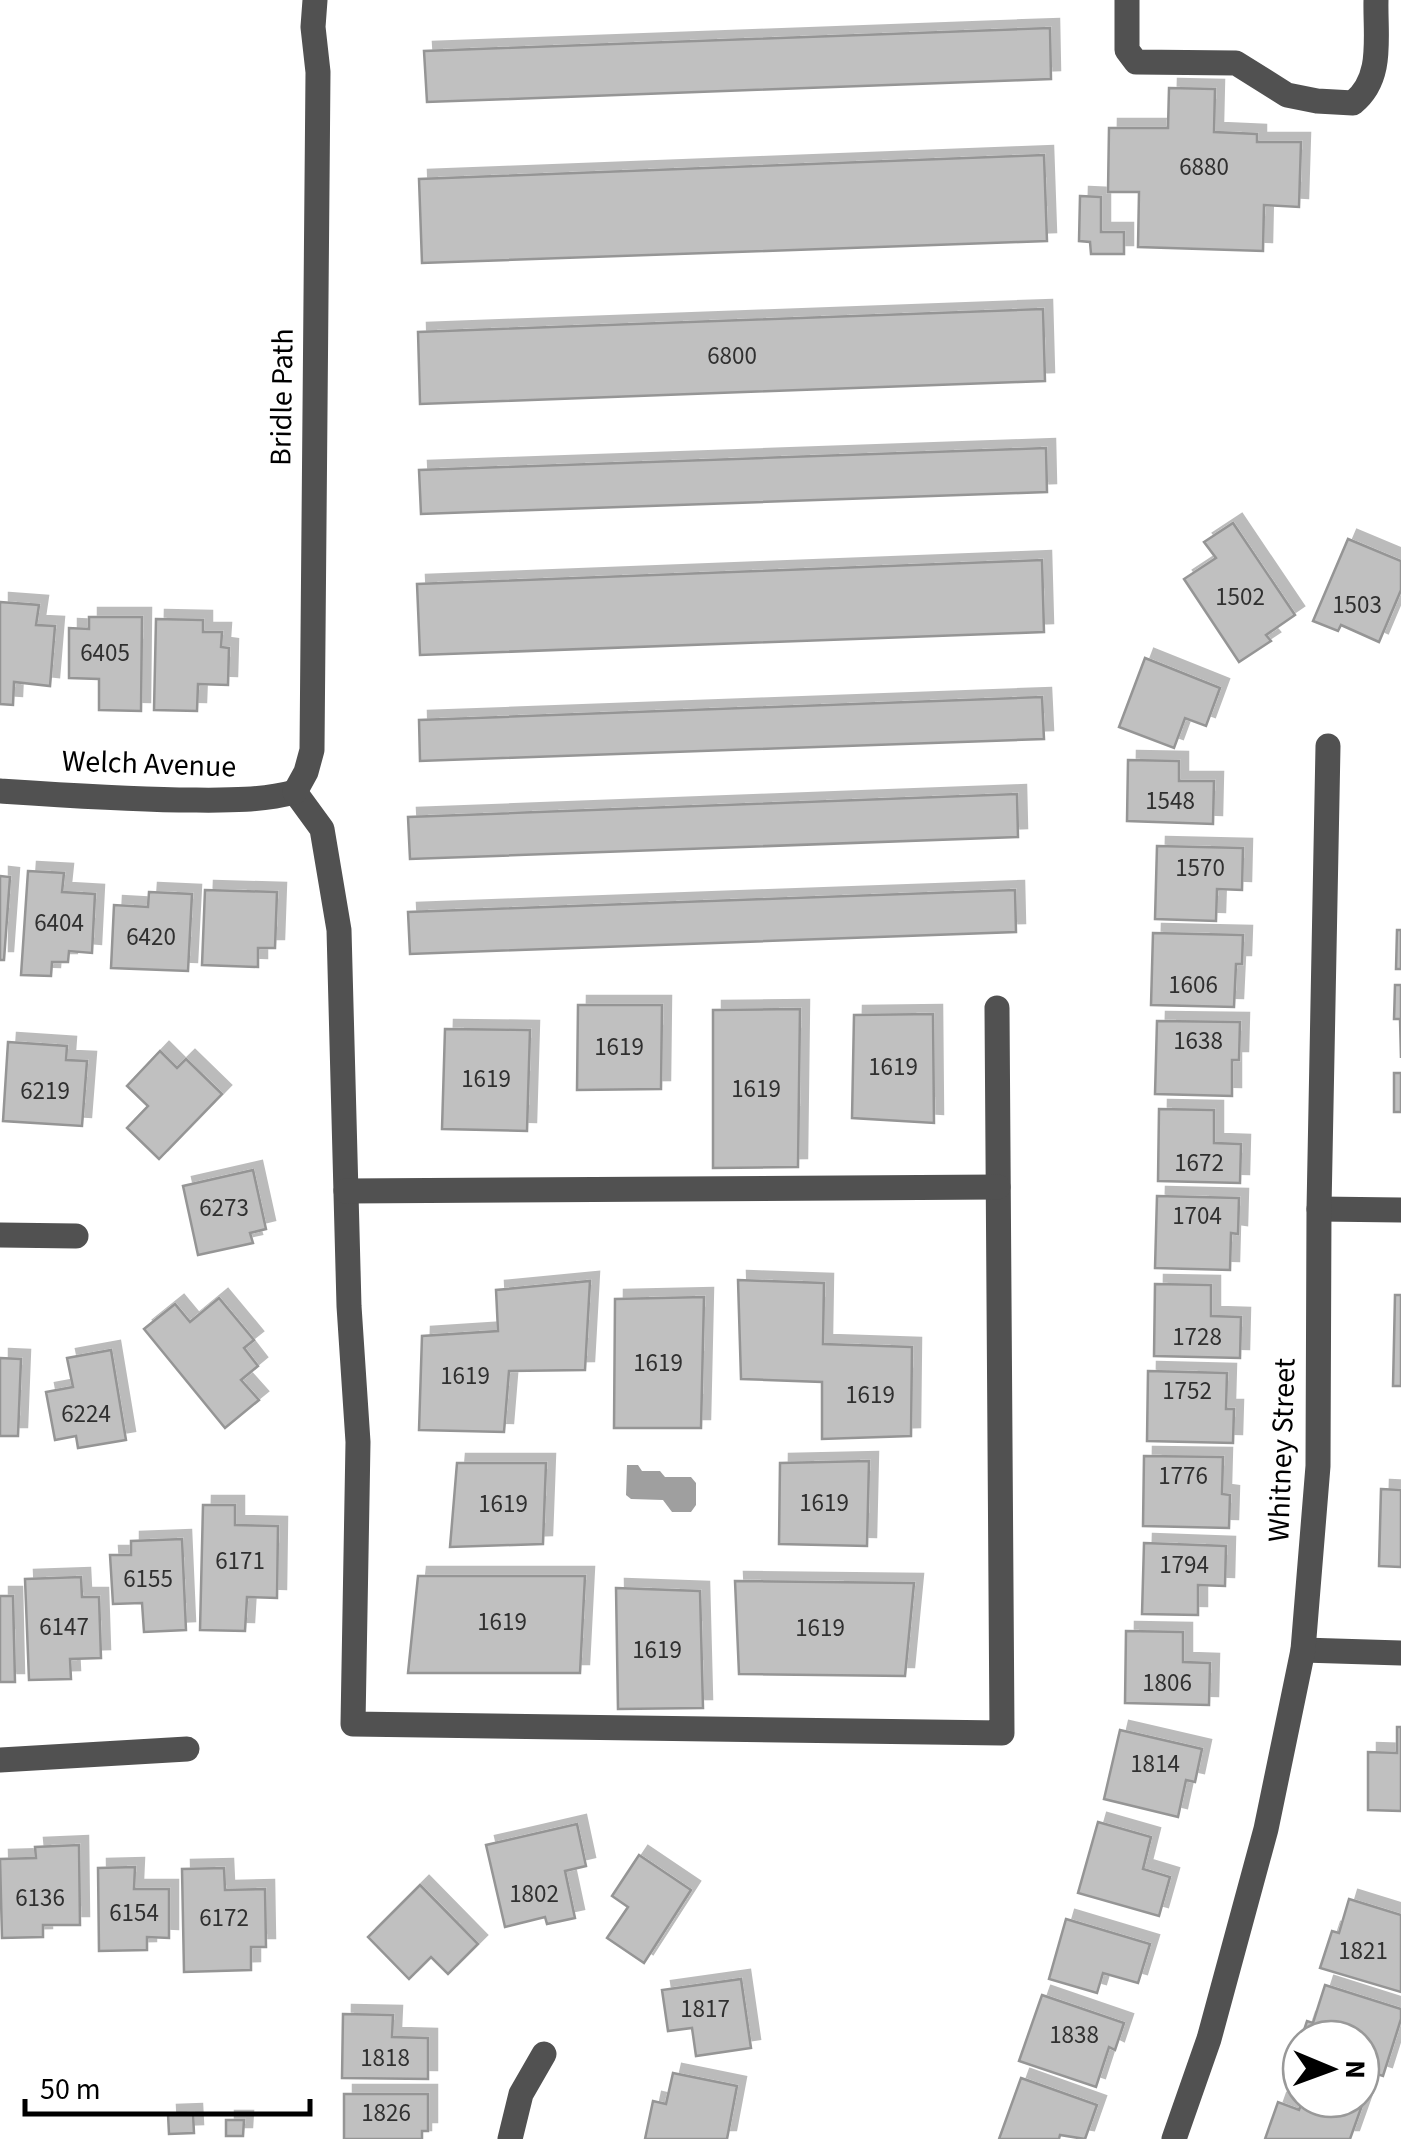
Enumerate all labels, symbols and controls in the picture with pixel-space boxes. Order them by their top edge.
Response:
house number: 6880 [1179,149,1229,185]
street label: Bridle Path [259,328,305,466]
house number: 6800 [707,338,757,374]
house number: 1502 [1215,579,1265,615]
house number: 1503 [1332,587,1382,623]
house number: 6405 [80,635,130,671]
street label: Welch Avenue [61,739,237,789]
house number: 1548 [1145,783,1195,819]
house number: 1570 [1175,850,1225,886]
house number: 6404 [34,905,84,941]
house number: 6420 [126,919,176,955]
house number: 1606 [1168,967,1218,1003]
house number: 1638 [1173,1023,1223,1059]
house number: 1619 [594,1029,644,1065]
house number: 1619 [868,1049,918,1085]
house number: 1619 [461,1061,511,1097]
house number: 1619 [731,1071,781,1107]
house number: 6219 [20,1073,70,1109]
house number: 1672 [1174,1145,1224,1181]
house number: 6273 [199,1190,249,1226]
house number: 1704 [1172,1198,1222,1234]
house number: 1728 [1172,1319,1222,1355]
house number: 1619 [633,1345,683,1381]
street label: Whitney Street [1257,1357,1307,1543]
house number: 1619 [440,1358,490,1394]
house number: 1752 [1162,1373,1212,1409]
house number: 1619 [845,1377,895,1413]
house number: 6224 [61,1396,111,1432]
house number: 1776 [1158,1458,1208,1494]
house number: 1619 [799,1485,849,1521]
house number: 1619 [478,1486,528,1522]
house number: 6171 [215,1543,265,1579]
house number: 1794 [1159,1547,1209,1583]
house number: 6155 [123,1561,173,1597]
house number: 1619 [477,1604,527,1640]
house number: 6147 [39,1609,89,1645]
house number: 1619 [795,1610,845,1646]
house number: 1619 [632,1632,682,1668]
house number: 1806 [1142,1665,1192,1701]
house number: 1814 [1130,1746,1180,1782]
house number: 1802 [509,1876,559,1912]
house number: 6136 [15,1880,65,1916]
house number: 6154 [109,1895,159,1931]
house number: 6172 [199,1900,249,1936]
house number: 1821 [1338,1933,1388,1969]
house number: 1817 [680,1991,730,2027]
house number: 1838 [1049,2017,1099,2053]
north arrow [1281,2019,1381,2119]
house number: 1818 [360,2040,410,2076]
scale bar [25,2054,310,2116]
text: N [1335,2060,1375,2079]
text: 50 m [40,2068,101,2111]
house number: 1826 [361,2095,411,2131]

